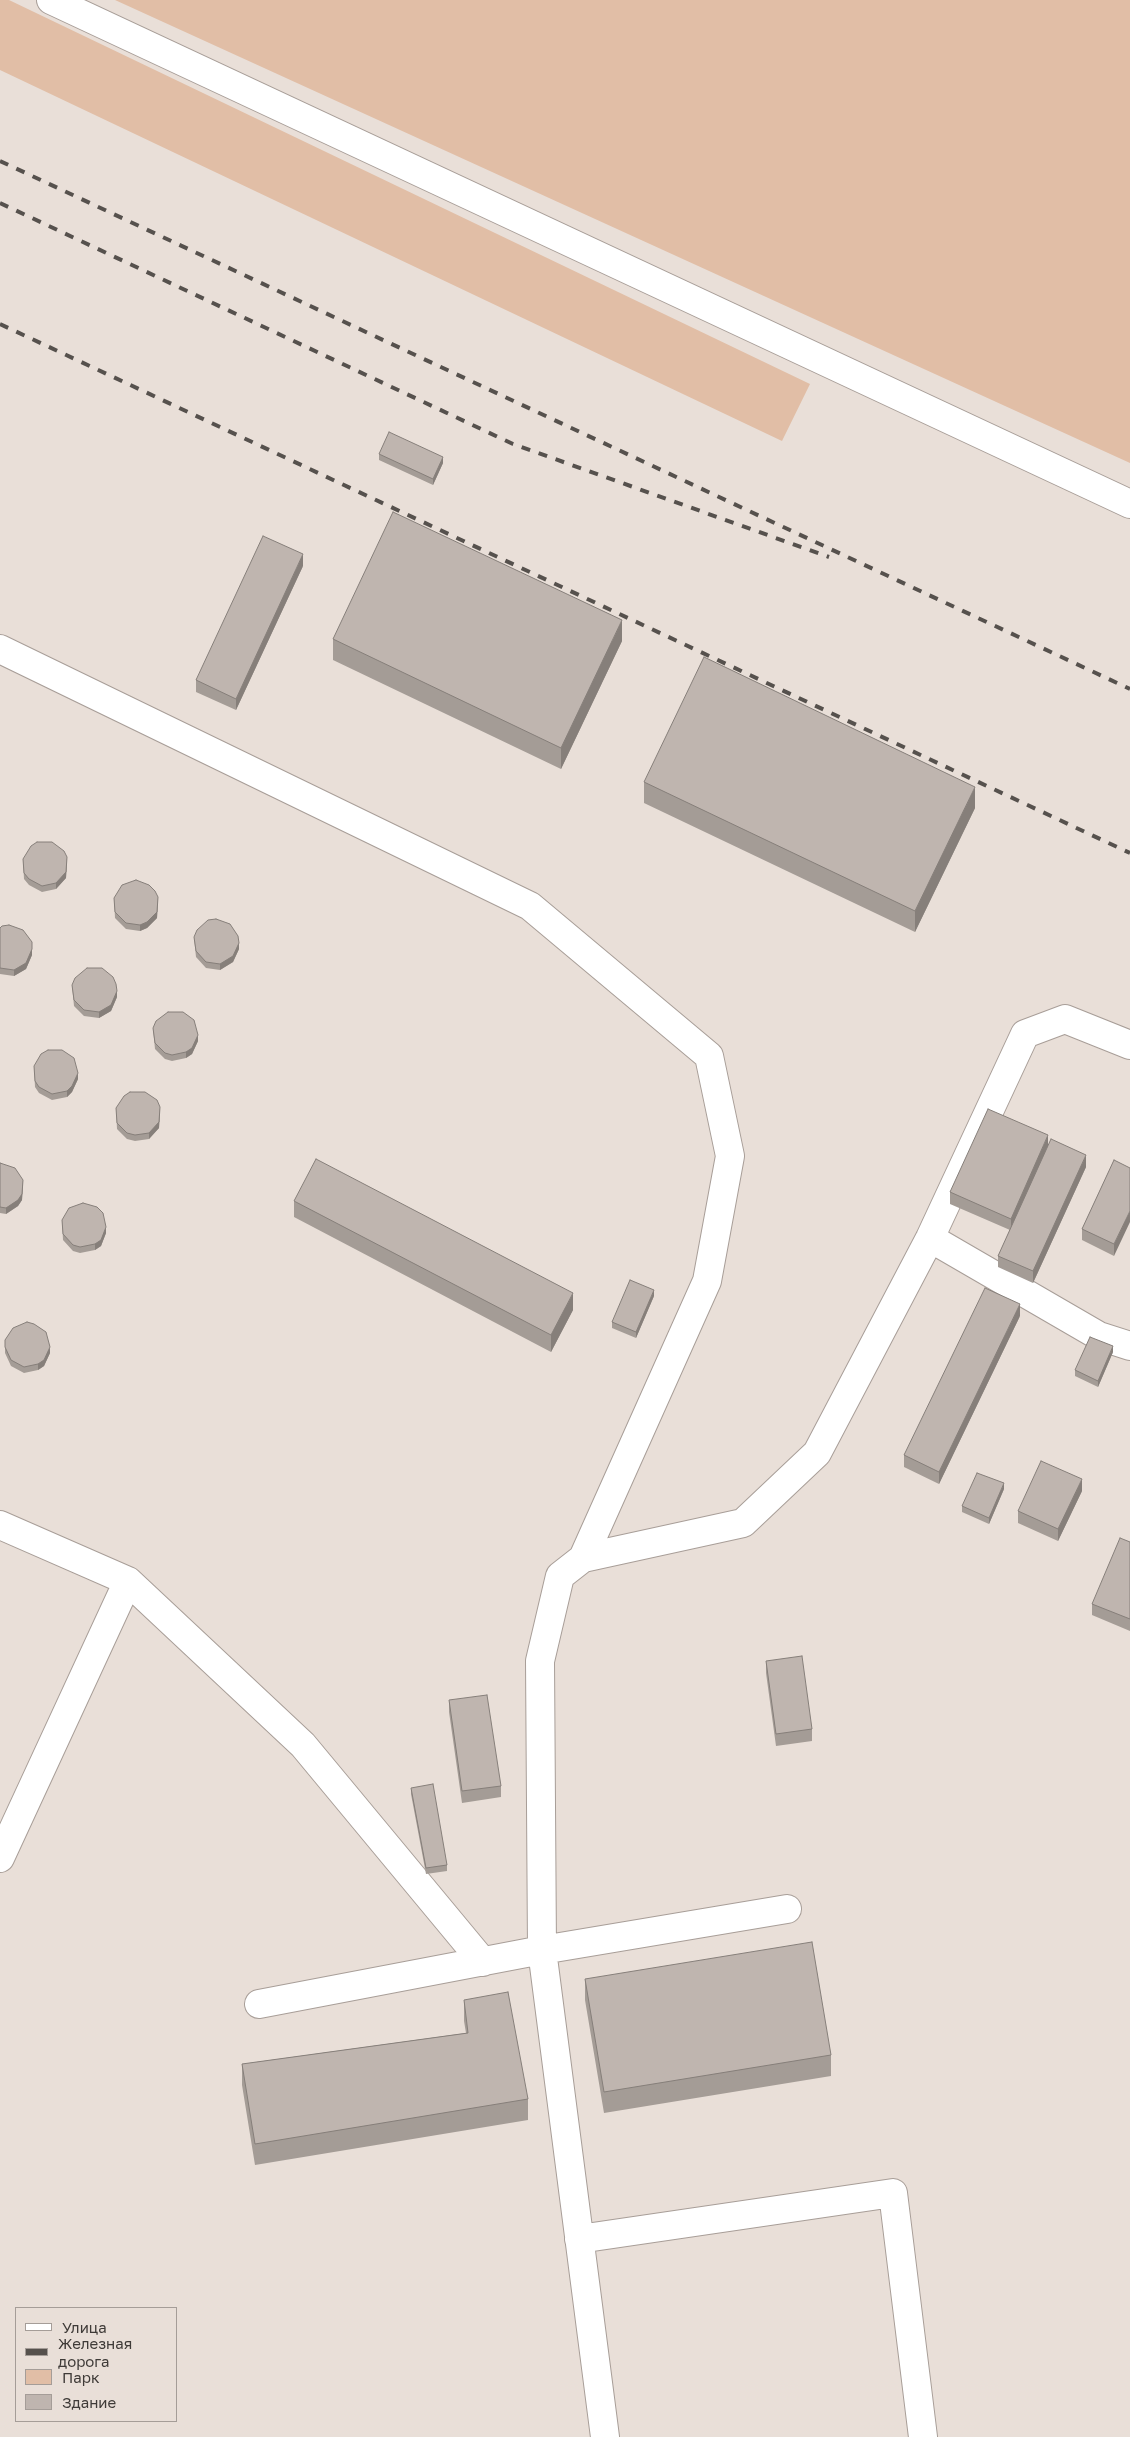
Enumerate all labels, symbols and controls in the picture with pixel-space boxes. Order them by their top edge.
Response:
legend [15,2307,178,2422]
text: Улица [62,2318,107,2336]
text: Железная дорога [58,2334,132,2370]
text: Парк [62,2368,100,2386]
text: Здание [62,2393,116,2411]

